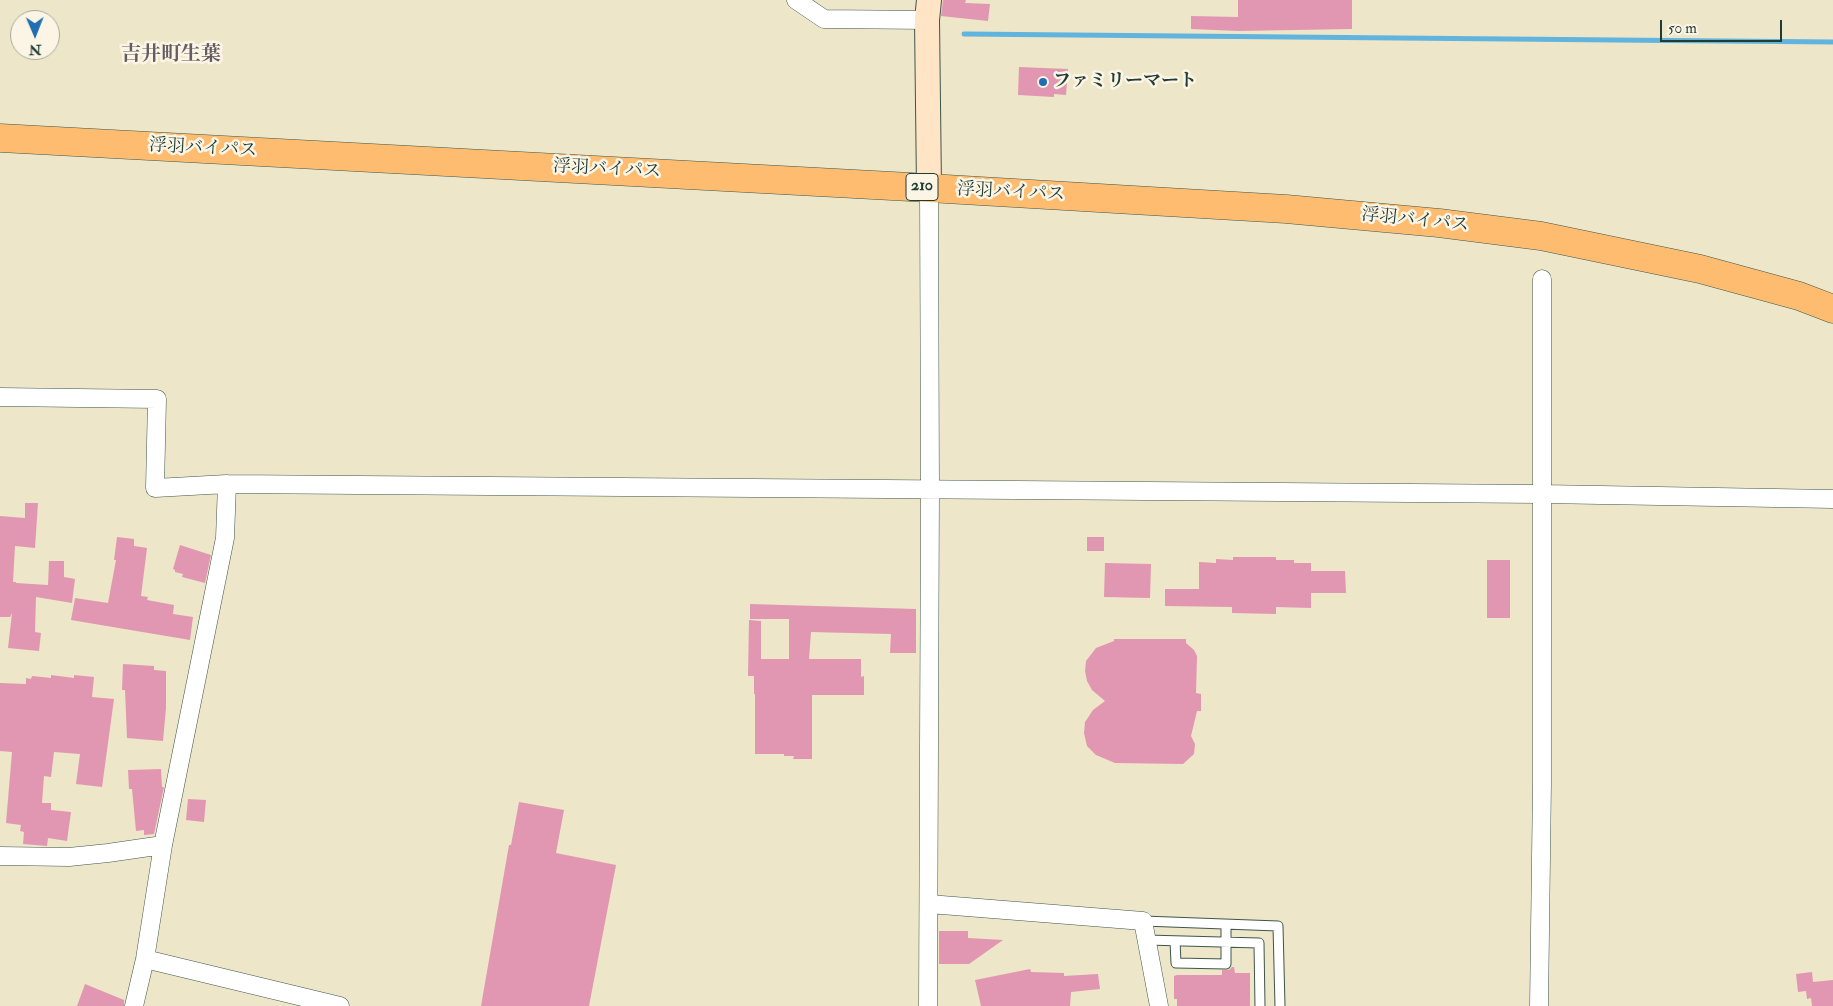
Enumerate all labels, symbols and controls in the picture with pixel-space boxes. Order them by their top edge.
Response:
north arrow [10,10,60,60]
scale bar [1663,10,1786,42]
text: 50 m [1668,19,1697,38]
text: N [29,41,42,58]
district label: 吉井町生葉 [121,44,221,68]
place label: ファミリーマート [1053,71,1197,93]
marker: ファミリーマート [1037,76,1049,88]
street label: 浮羽バイパス [149,135,257,163]
street label: 浮羽バイパス [553,156,661,184]
road number: 210 [906,173,938,200]
street label: 浮羽バイパス [957,179,1065,207]
street label: 浮羽バイパス [1360,205,1470,237]

